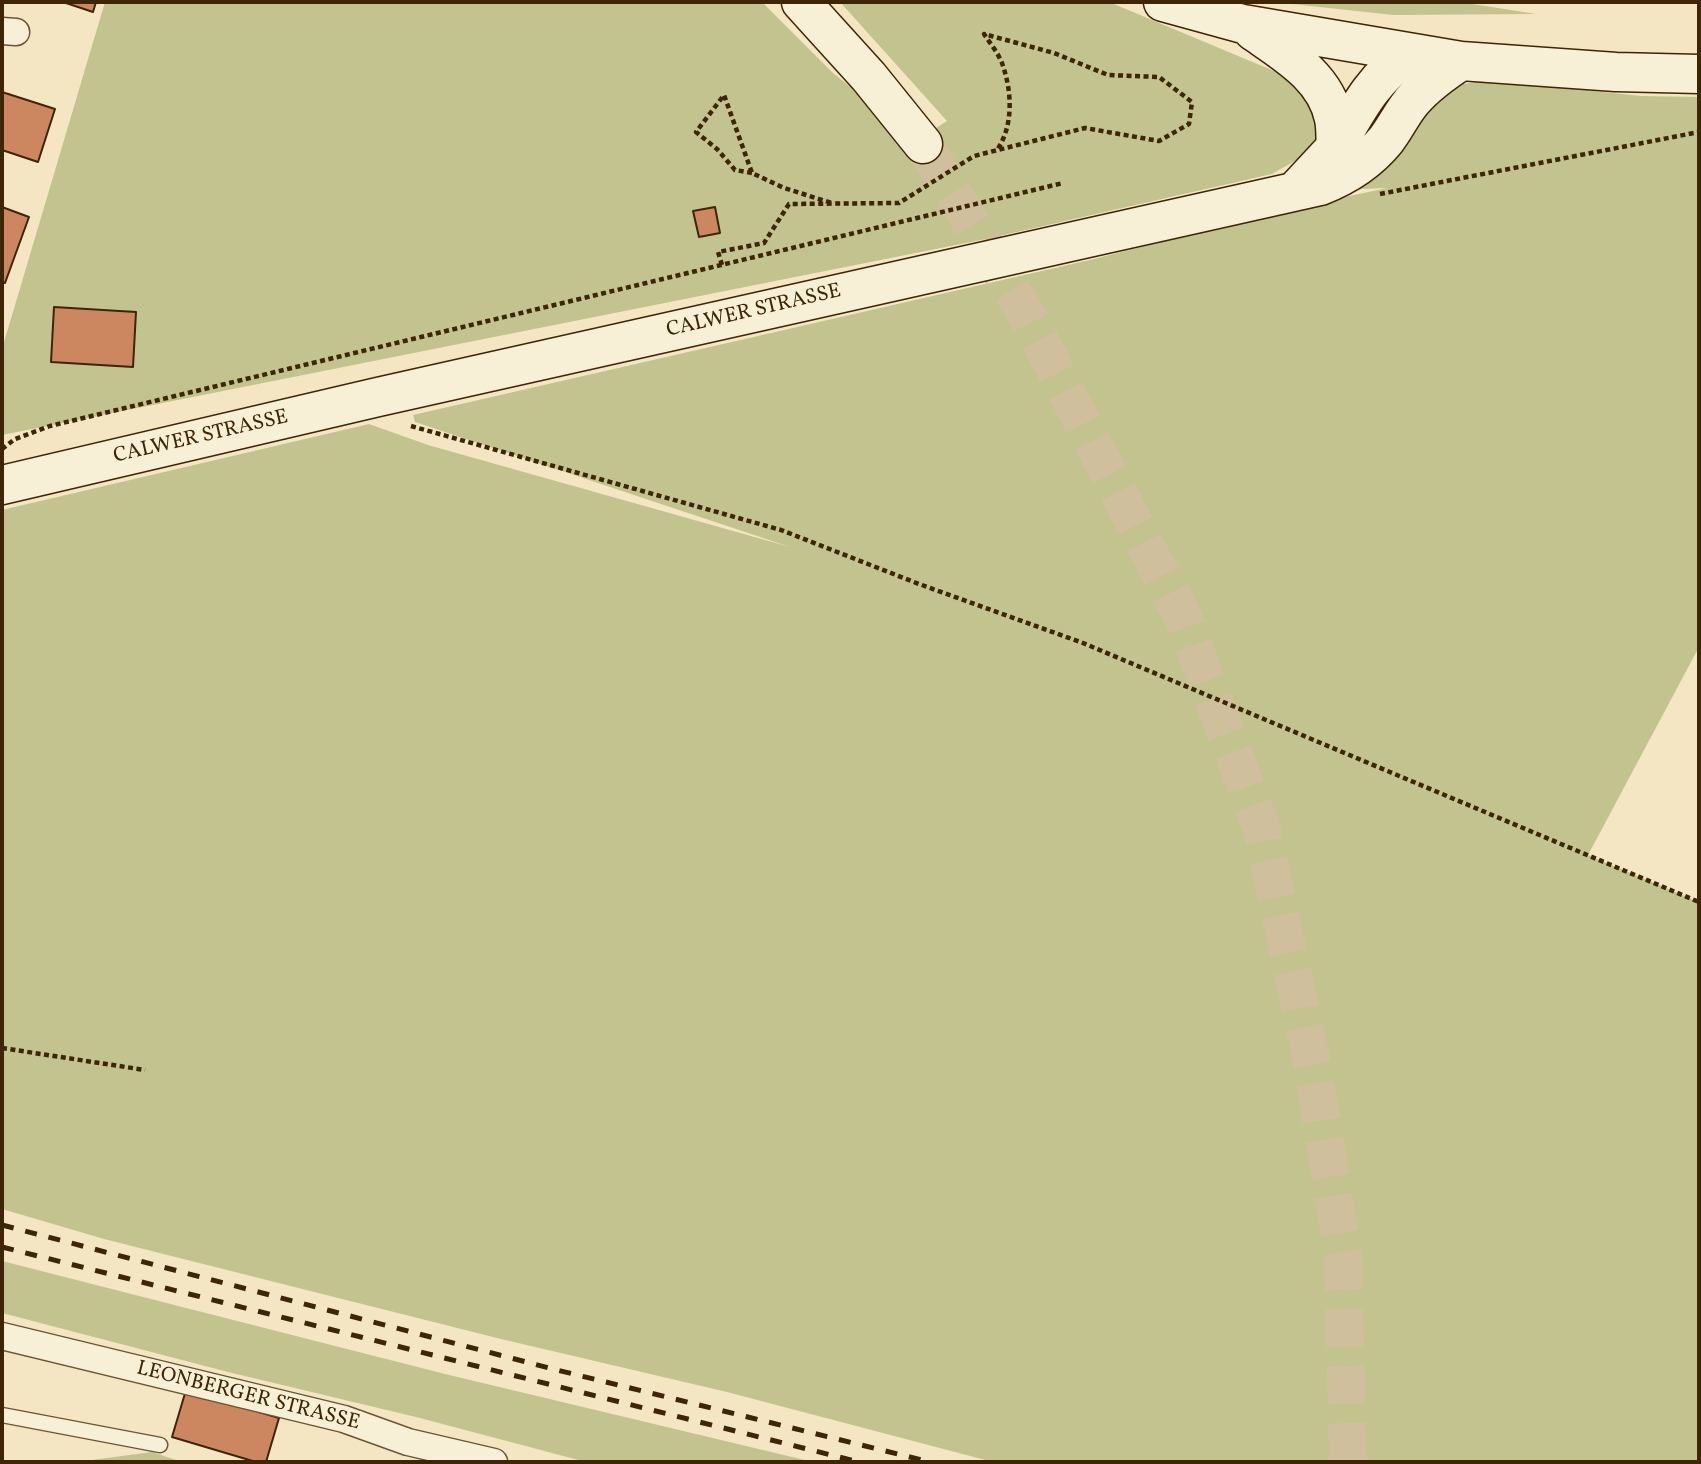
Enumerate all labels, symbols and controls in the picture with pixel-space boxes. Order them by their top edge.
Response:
street label: CALWER STRASSE [664,280,844,344]
street label: CALWER STRASSE [111,406,291,470]
street label: LEONBERGER STRASSE [134,1357,362,1437]

